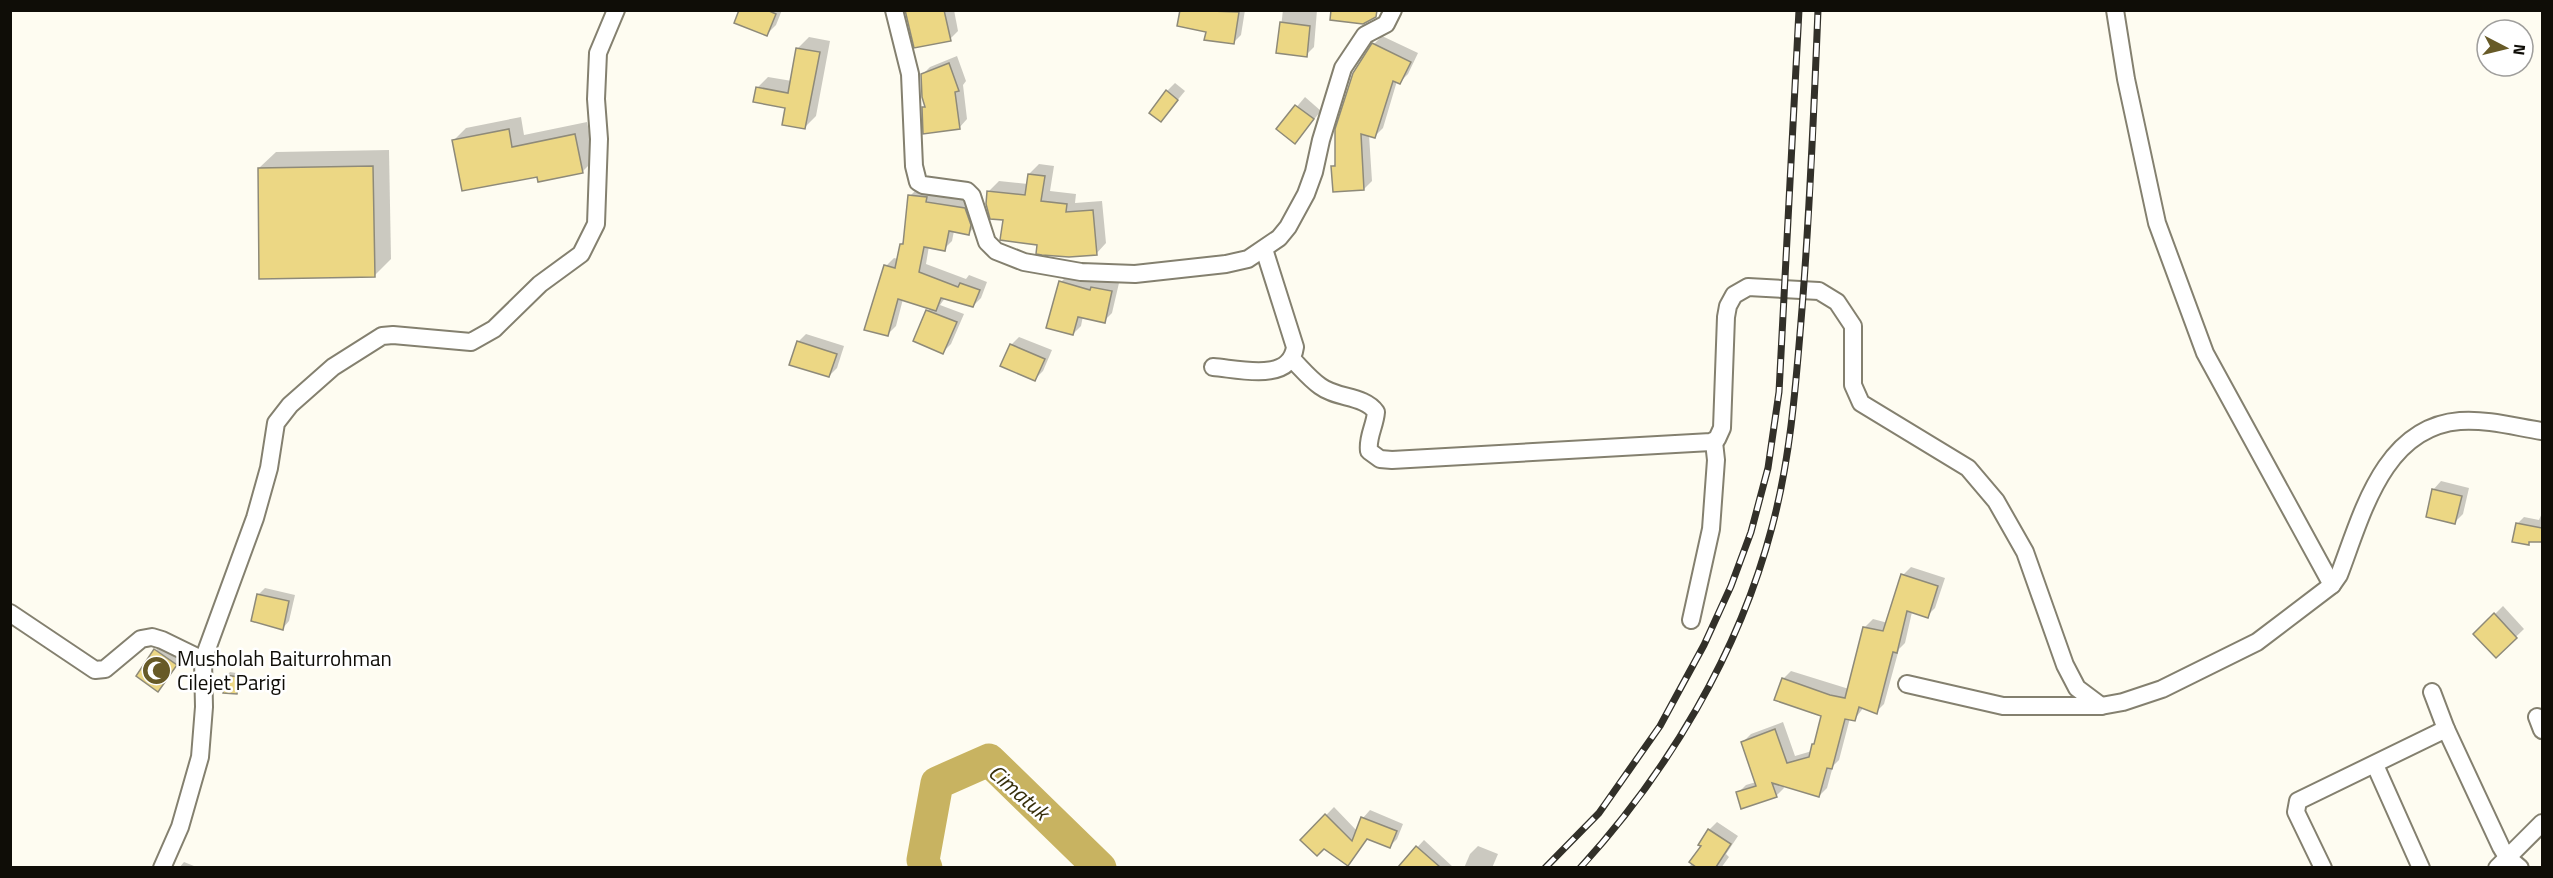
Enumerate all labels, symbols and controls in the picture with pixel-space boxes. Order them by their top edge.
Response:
north arrow [2475,18,2535,78]
text: N [2507,43,2532,57]
place label: Musholah Baiturrohman Cilejet Parigi [177,642,392,698]
mosque icon: Musholah Baiturrohman Cilejet Parigi [140,655,172,687]
water label: Cimatuk [981,756,1059,830]

